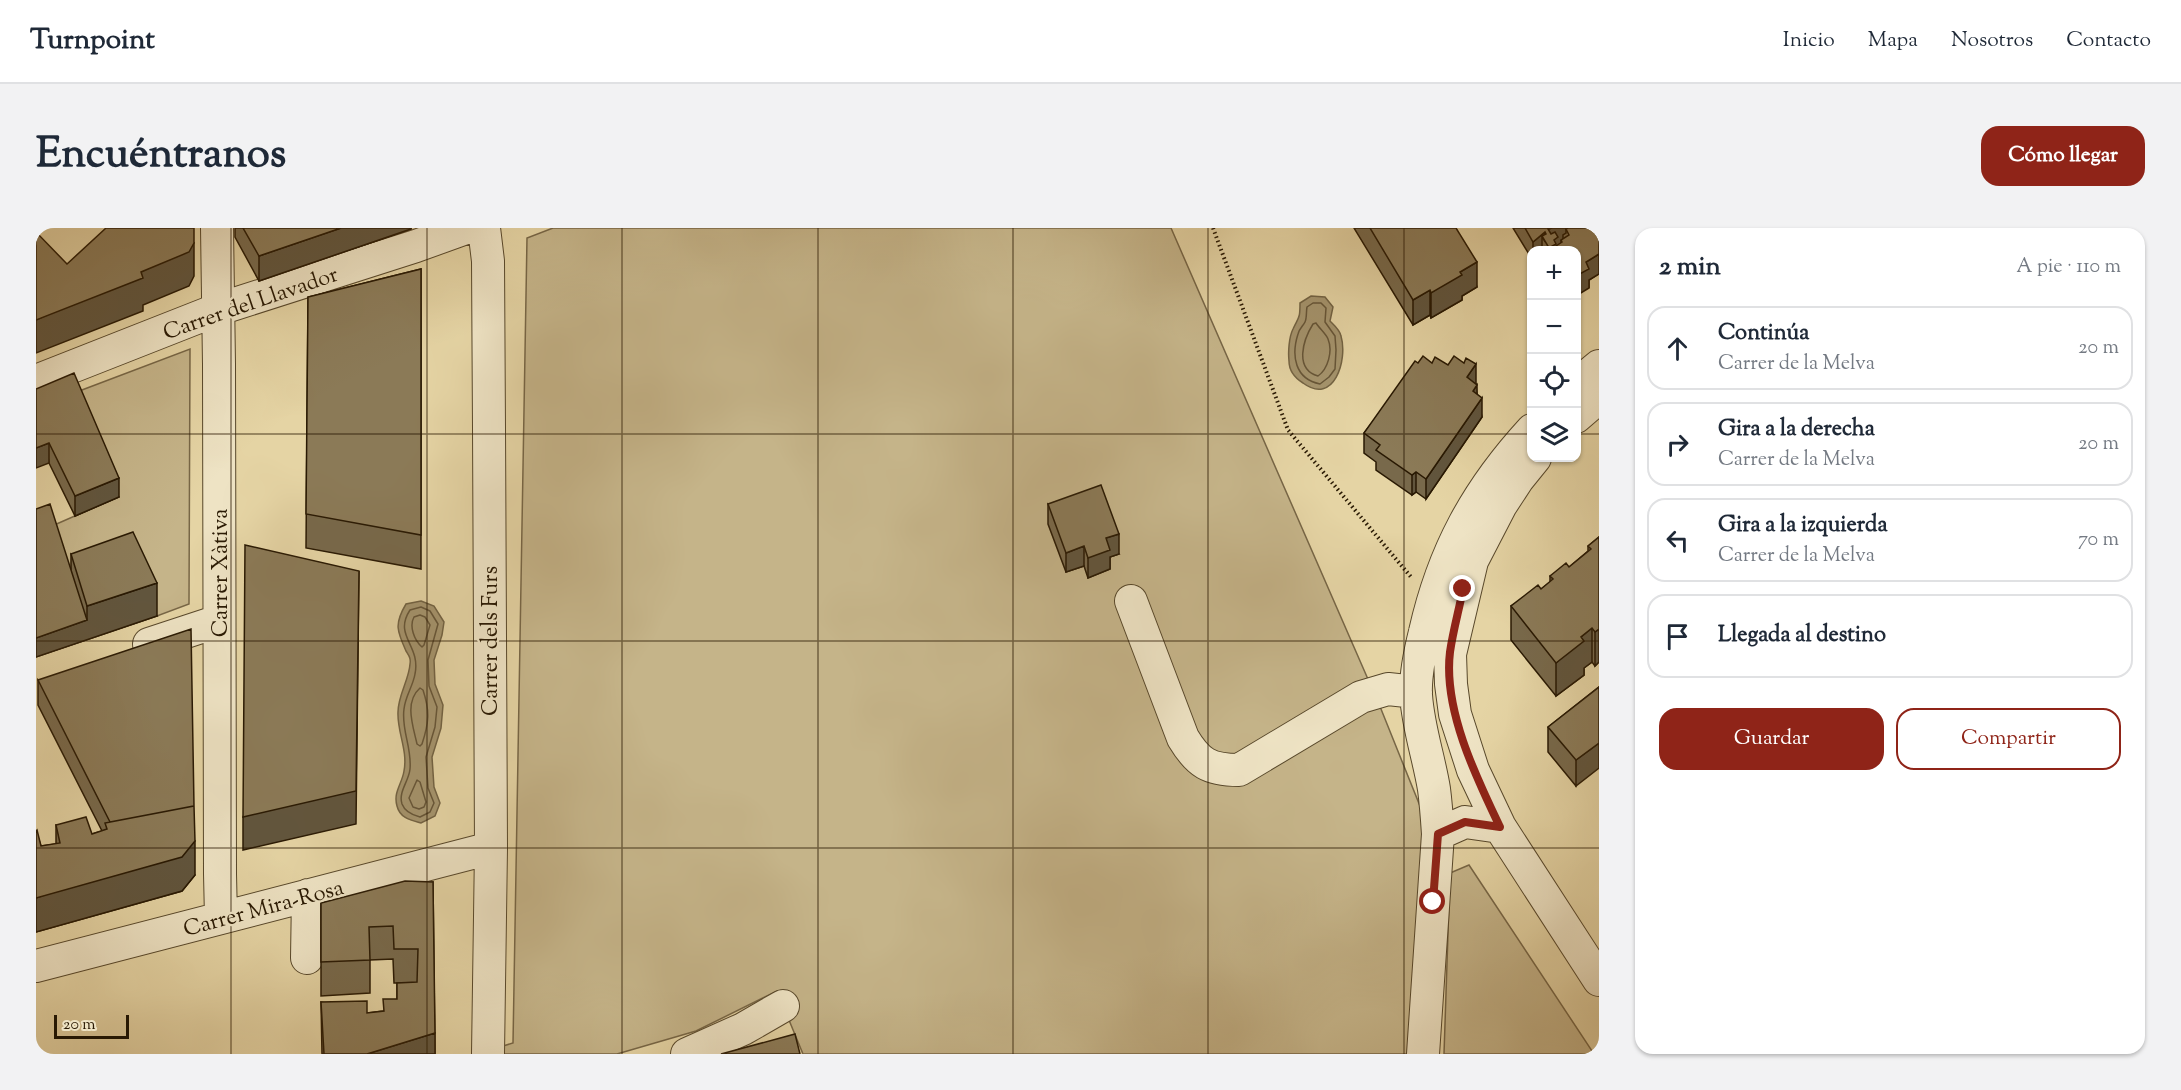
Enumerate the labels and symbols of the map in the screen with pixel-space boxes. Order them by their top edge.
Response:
street label: Carrer del Llavador [159,260,343,350]
street label: Carrer Xàtiva [206,509,238,637]
street label: Carrer dels Furs [476,566,508,716]
route end [1449,575,1475,601]
street label: Carrer Mira-Rosa [180,873,348,947]
route start [1419,888,1445,914]
scale bar [54,1012,129,1040]

